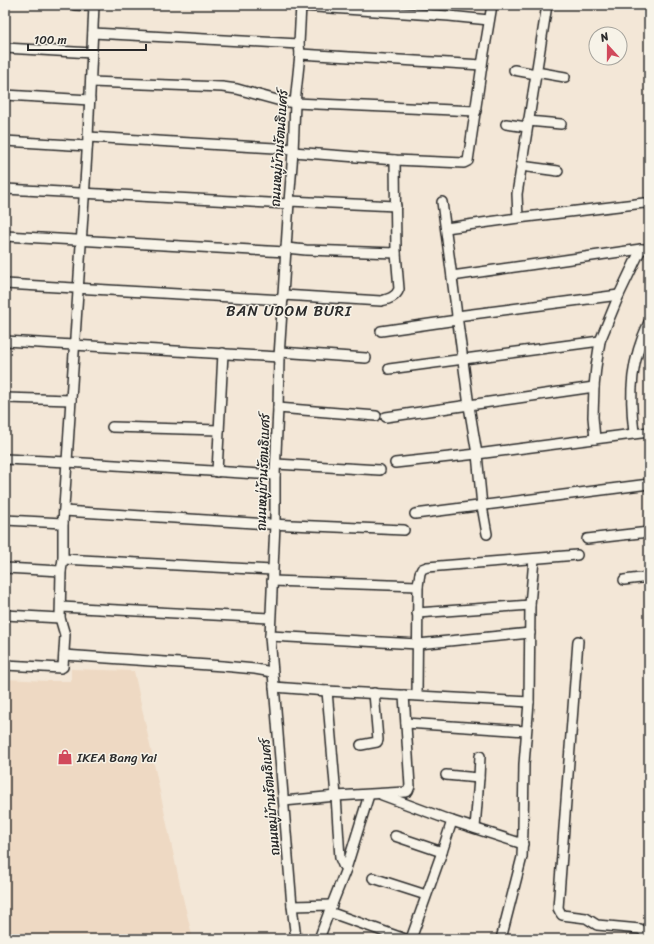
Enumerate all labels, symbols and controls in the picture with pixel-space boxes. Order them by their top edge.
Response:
scale bar [28,26,146,52]
north arrow [588,26,628,66]
text: N [597,27,612,48]
text: 100 m [34,29,67,51]
street label: ถนนหมู่บ้านรัตนธิเบศร์ [263,86,295,208]
district label: BAN UDOM BURI [226,298,352,324]
street label: ถนนหมู่บ้านรัตนธิเบศร์ [249,410,277,531]
street label: ถนนหมู่บ้านรัตนธิเบศร์ [253,734,287,857]
place label: IKEA Bang Yai [76,746,157,769]
shop icon: IKEA Bang Yai [56,748,74,766]

